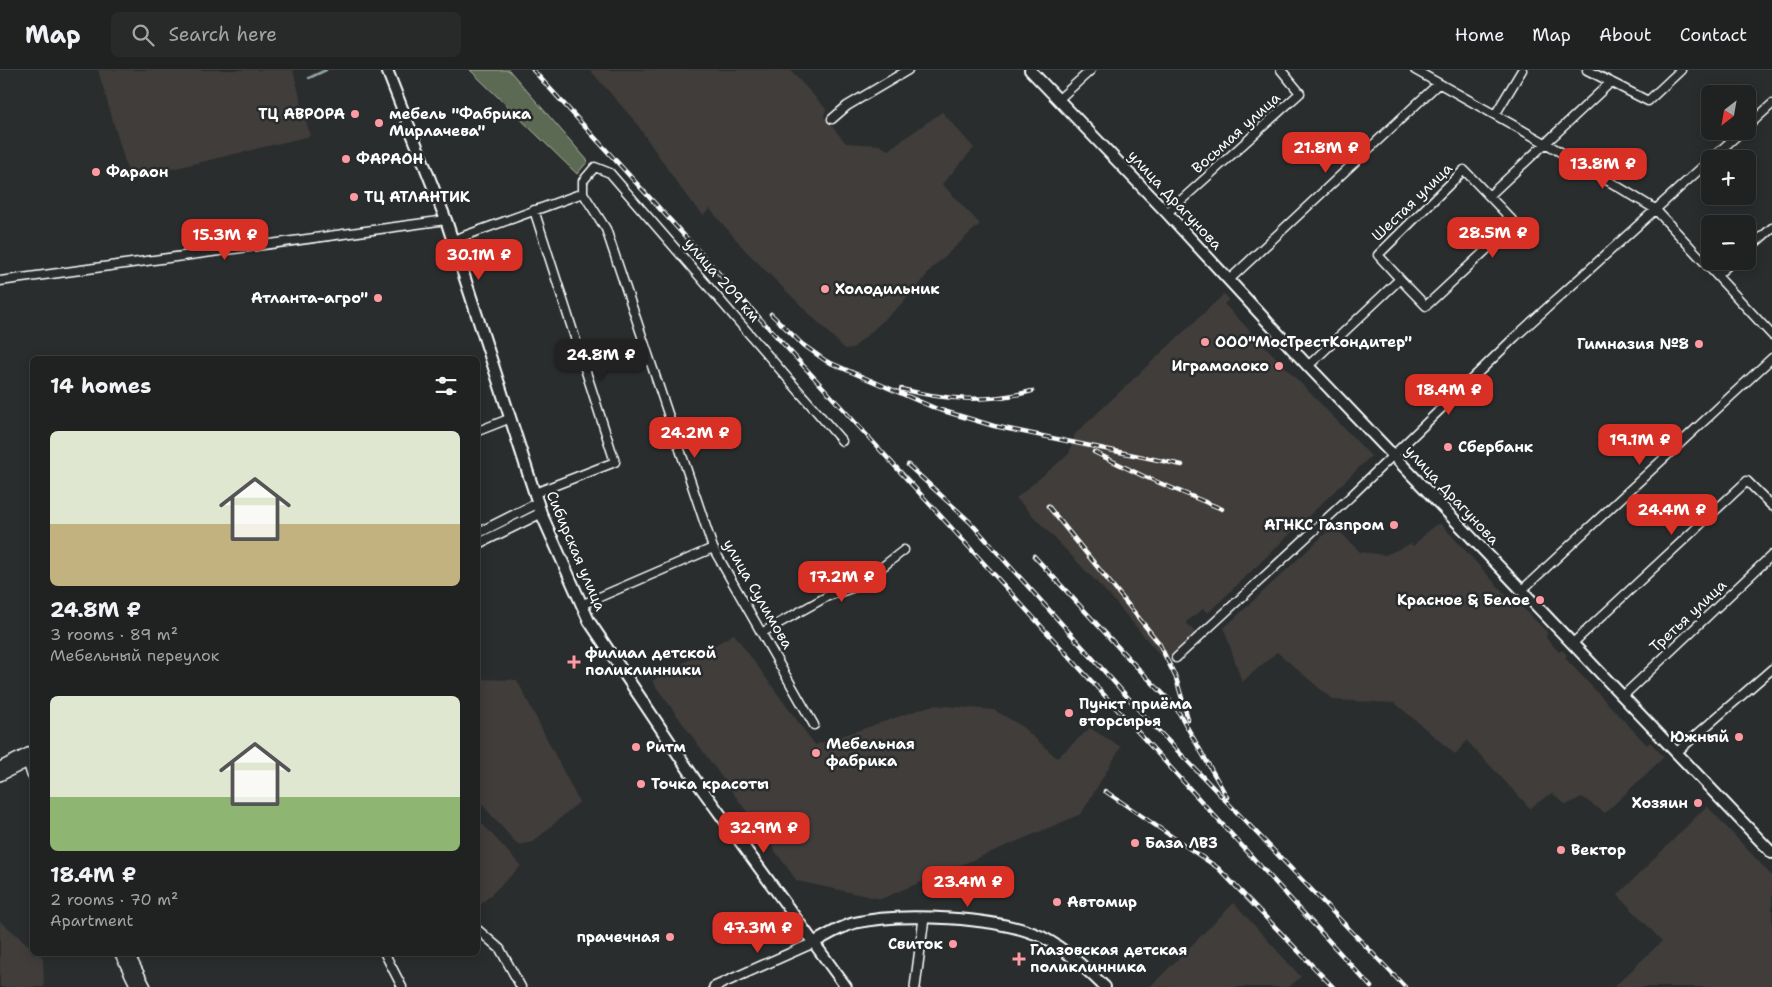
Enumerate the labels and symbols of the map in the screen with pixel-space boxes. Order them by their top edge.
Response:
north arrow [1701,85,1756,140]
street label: Восьмая улица [1188,88,1285,178]
place label: ТЦ АВРОРА [258,104,345,124]
place label: мебель "Фабрика Мирлачева" [389,104,532,141]
marker: ТЦ АВРОРА [349,108,361,120]
marker: мебель "Фабрика Мирлачева" [373,117,385,129]
pin: 21.8M ₽ [1280,132,1372,174]
street label: улица Драгунова [1123,146,1227,255]
pin: 13.8M ₽ [1557,148,1649,190]
place label: ФАРАОН [356,149,424,169]
marker: ФАРАОН [340,153,352,165]
street label: Шестая улица [1367,158,1457,246]
place label: Фараон [106,162,168,182]
marker: Фараон [90,166,102,178]
place label: ТЦ АТЛАНТИК [364,187,471,207]
marker: ТЦ АТЛАНТИК [348,191,360,203]
pin: 28.5M ₽ [1447,216,1539,259]
pin: 15.3M ₽ [179,218,271,261]
street label: улица 209 км [680,234,764,327]
pin: 30.1M ₽ [433,238,525,281]
place label: Холодильник [835,279,940,299]
marker: Холодильник [819,283,831,295]
place label: Атланта-агро" [251,288,368,308]
marker: Атланта-агро" [372,292,384,304]
place label: ООО"МосТрестКондитер" [1215,332,1412,352]
place label: Гимназия №8 [1577,334,1689,354]
marker: ООО"МосТрестКондитер" [1199,336,1211,348]
pin: 24.8M ₽ [555,338,647,381]
marker: Гимназия №8 [1693,338,1705,350]
place label: Играмолоко [1172,356,1269,376]
marker: Играмолоко [1273,360,1285,372]
pin: 18.4M ₽ [1403,374,1495,416]
pin: 24.2M ₽ [649,416,741,459]
pin: 19.1M ₽ [1594,424,1686,466]
place label: Сбербанк [1458,437,1534,457]
street label: улица Драгунова [1400,441,1504,550]
marker: Сбербанк [1442,441,1454,453]
street label: Сибирская улица [542,488,611,615]
pin: 24.4M ₽ [1626,494,1718,536]
place label: АГНКС Газпром [1264,515,1385,535]
marker: АГНКС Газпром [1388,519,1400,531]
street label: улица Сулимова [718,535,798,653]
pin: 17.2M ₽ [796,560,888,603]
street label: Третья улица [1645,575,1731,657]
place label: Красное & Белое [1397,590,1530,610]
marker: Красное & Белое [1534,594,1546,606]
place label: филиал детской поликлинники [585,643,717,680]
marker: филиал детской поликлинники [567,655,581,669]
place label: Пункт приёма вторсырья [1079,694,1193,731]
marker: Пункт приёма вторсырья [1063,707,1075,719]
place label: Южный [1670,727,1730,747]
marker: Южный [1733,731,1745,743]
place label: Мебельная фабрика [826,734,915,771]
place label: Ритм [646,737,686,757]
marker: Ритм [630,741,642,753]
marker: Мебельная фабрика [810,747,822,759]
place label: Точка красоты [651,774,769,794]
marker: Точка красоты [635,778,647,790]
place label: Хозяин [1632,793,1688,813]
marker: Хозяин [1692,797,1704,809]
pin: 32.9M ₽ [718,812,810,854]
place label: База ЛВЗ [1145,833,1218,853]
marker: База ЛВЗ [1129,837,1141,849]
place label: Вектор [1571,840,1626,860]
marker: Вектор [1555,844,1567,856]
pin: 23.4M ₽ [922,866,1014,908]
place label: Автомир [1067,892,1137,912]
marker: Автомир [1051,896,1063,908]
pin: 47.3M ₽ [712,912,804,954]
place label: прачечная [576,927,660,947]
marker: прачечная [664,931,676,943]
place label: Свиток [888,934,944,954]
marker: Свиток [947,938,959,950]
place label: Глазовская детская поликлинника [1030,940,1188,977]
marker: Глазовская детская поликлинника [1012,952,1026,966]

